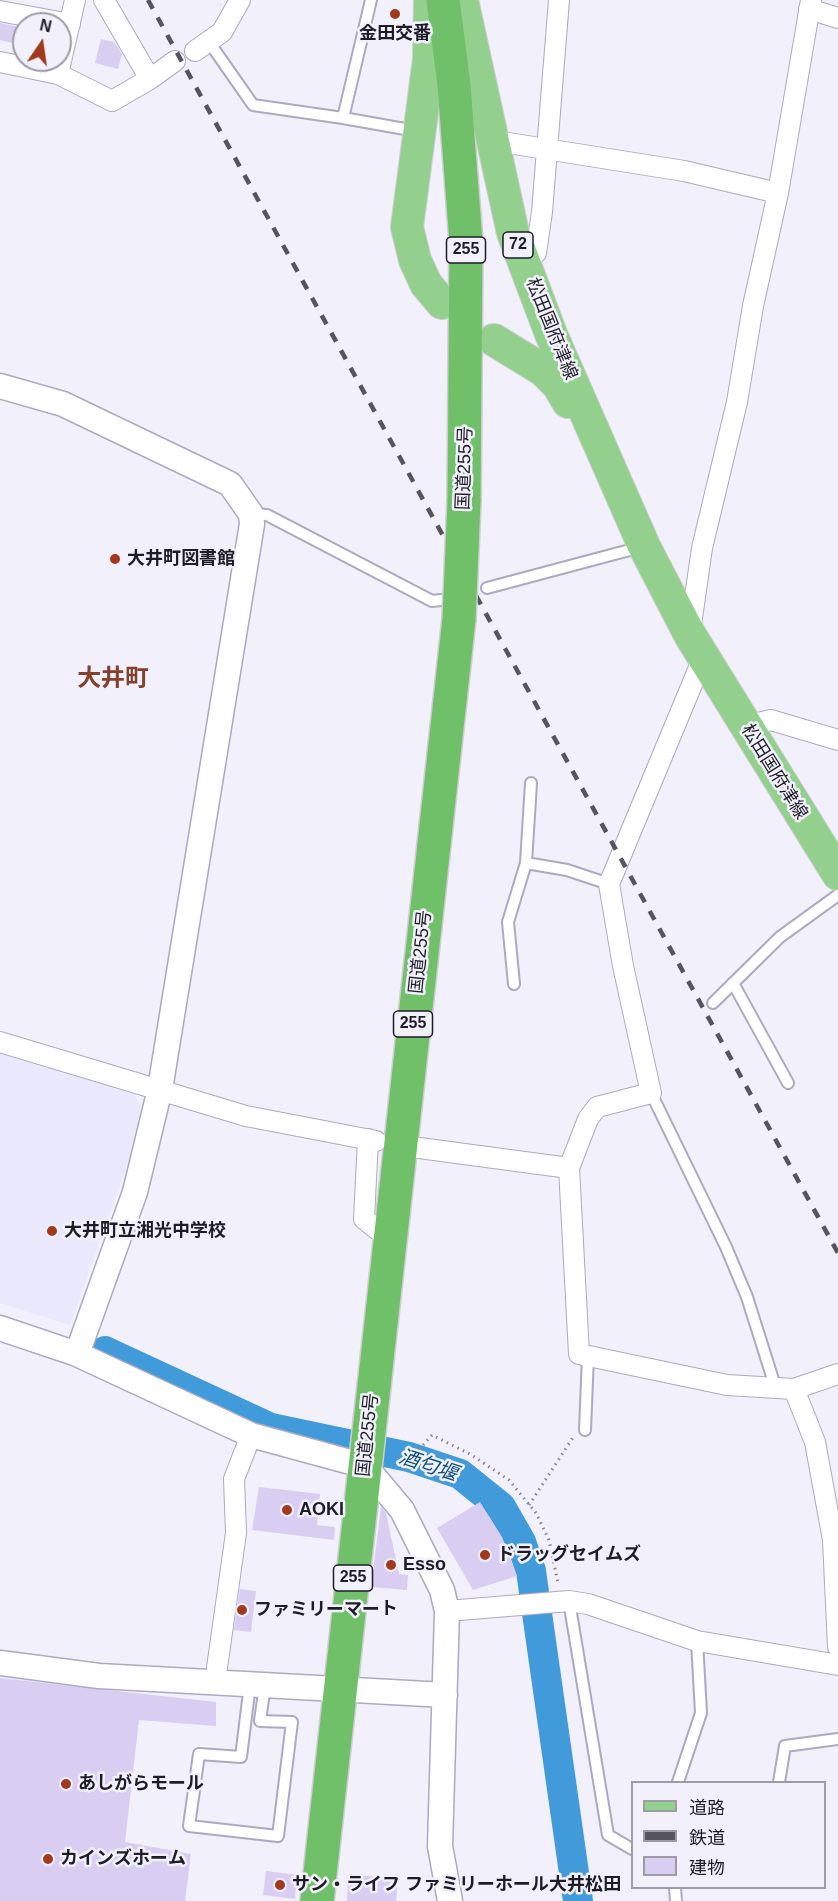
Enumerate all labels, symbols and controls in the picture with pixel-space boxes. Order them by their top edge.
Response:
marker: 金田交番 [388,7,402,21]
north arrow [12,12,72,72]
text: N [38,16,53,36]
place label: 金田交番 [359,23,431,45]
road number: 72 [503,232,533,258]
road number: 255 [446,237,486,263]
street label: 松田国府津線 [521,275,581,383]
street label: 国道255号 [453,426,477,510]
place label: 大井町図書館 [127,548,235,570]
marker: 大井町図書館 [108,552,122,566]
district label: 大井町 [77,665,149,693]
street label: 松田国府津線 [736,720,812,824]
street label: 国道255号 [406,909,436,995]
road number: 255 [394,1011,432,1037]
place label: 大井町立湘光中学校 [64,1220,226,1242]
marker: 大井町立湘光中学校 [45,1224,59,1238]
street label: 国道255号 [353,1392,383,1478]
water label: 酒匂堰 [396,1445,460,1487]
place label: AOKI [299,1499,344,1521]
marker: AOKI [280,1503,294,1517]
place label: ドラッグセイムズ [497,1544,641,1566]
marker: ドラッグセイムズ [478,1548,492,1562]
place label: Esso [403,1554,446,1576]
marker: Esso [384,1558,398,1572]
road number: 255 [334,1565,372,1591]
place label: ファミリーマート [254,1599,398,1621]
marker: ファミリーマート [235,1603,249,1617]
place label: あしがらモール [78,1773,204,1795]
marker: あしがらモール [59,1777,73,1791]
legend [631,1781,826,1889]
text: 道路 [689,1798,725,1818]
text: 鉄道 [689,1828,725,1848]
place label: カインズホーム [60,1848,186,1870]
marker: カインズホーム [41,1852,55,1866]
text: 建物 [689,1858,725,1878]
place label: サン・ライフ ファミリーホール大井松田 [292,1874,621,1896]
marker: サン・ライフ ファミリーホール大井松田 [273,1878,287,1892]

